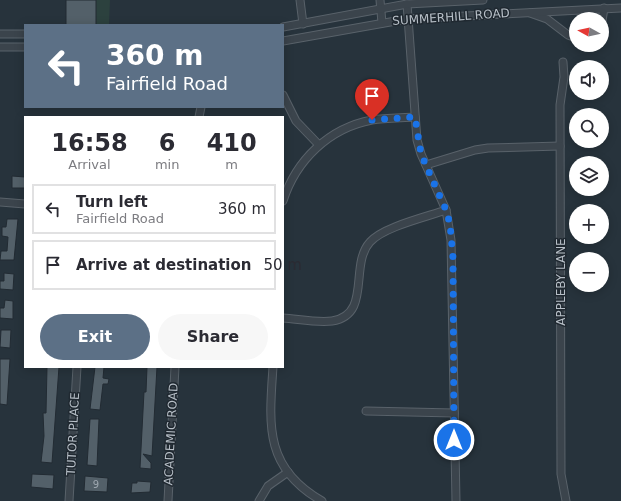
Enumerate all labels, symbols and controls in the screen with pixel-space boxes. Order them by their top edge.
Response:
street label: SUMMERHILL ROAD [392,6,510,28]
north arrow [569,12,609,52]
map controls [569,12,609,292]
text: 360 m [106,39,203,72]
icon: left [40,40,92,92]
button: sound [569,60,609,100]
text: Fairfield Road [106,73,228,94]
pin [355,79,389,120]
icon: arrive [361,85,383,107]
button: search [569,108,609,148]
text: 16:58 [51,129,128,157]
text: 6 [159,129,175,157]
text: 410 [207,129,257,157]
button: layers [569,156,609,196]
text: Arrival [68,157,111,172]
text: min [155,157,179,172]
text: m [225,157,238,172]
text: Turn left [76,193,148,211]
icon: left [42,198,64,220]
text: 360 m [218,200,266,218]
button: + [569,204,609,244]
text: Fairfield Road [76,211,164,226]
street label: APPLEBY LANE [554,238,568,326]
button: − [569,252,609,292]
icon: arrive [42,254,64,276]
text: Arrive at destination [76,256,251,274]
text: 50 m [263,256,302,274]
button: Exit [40,314,150,360]
button: Share [158,314,268,360]
street label: ACADEMIC ROAD [161,382,181,486]
street label: TUTOR PLACE [64,392,82,477]
position arrow [433,419,475,461]
house number: 9 [93,479,99,490]

